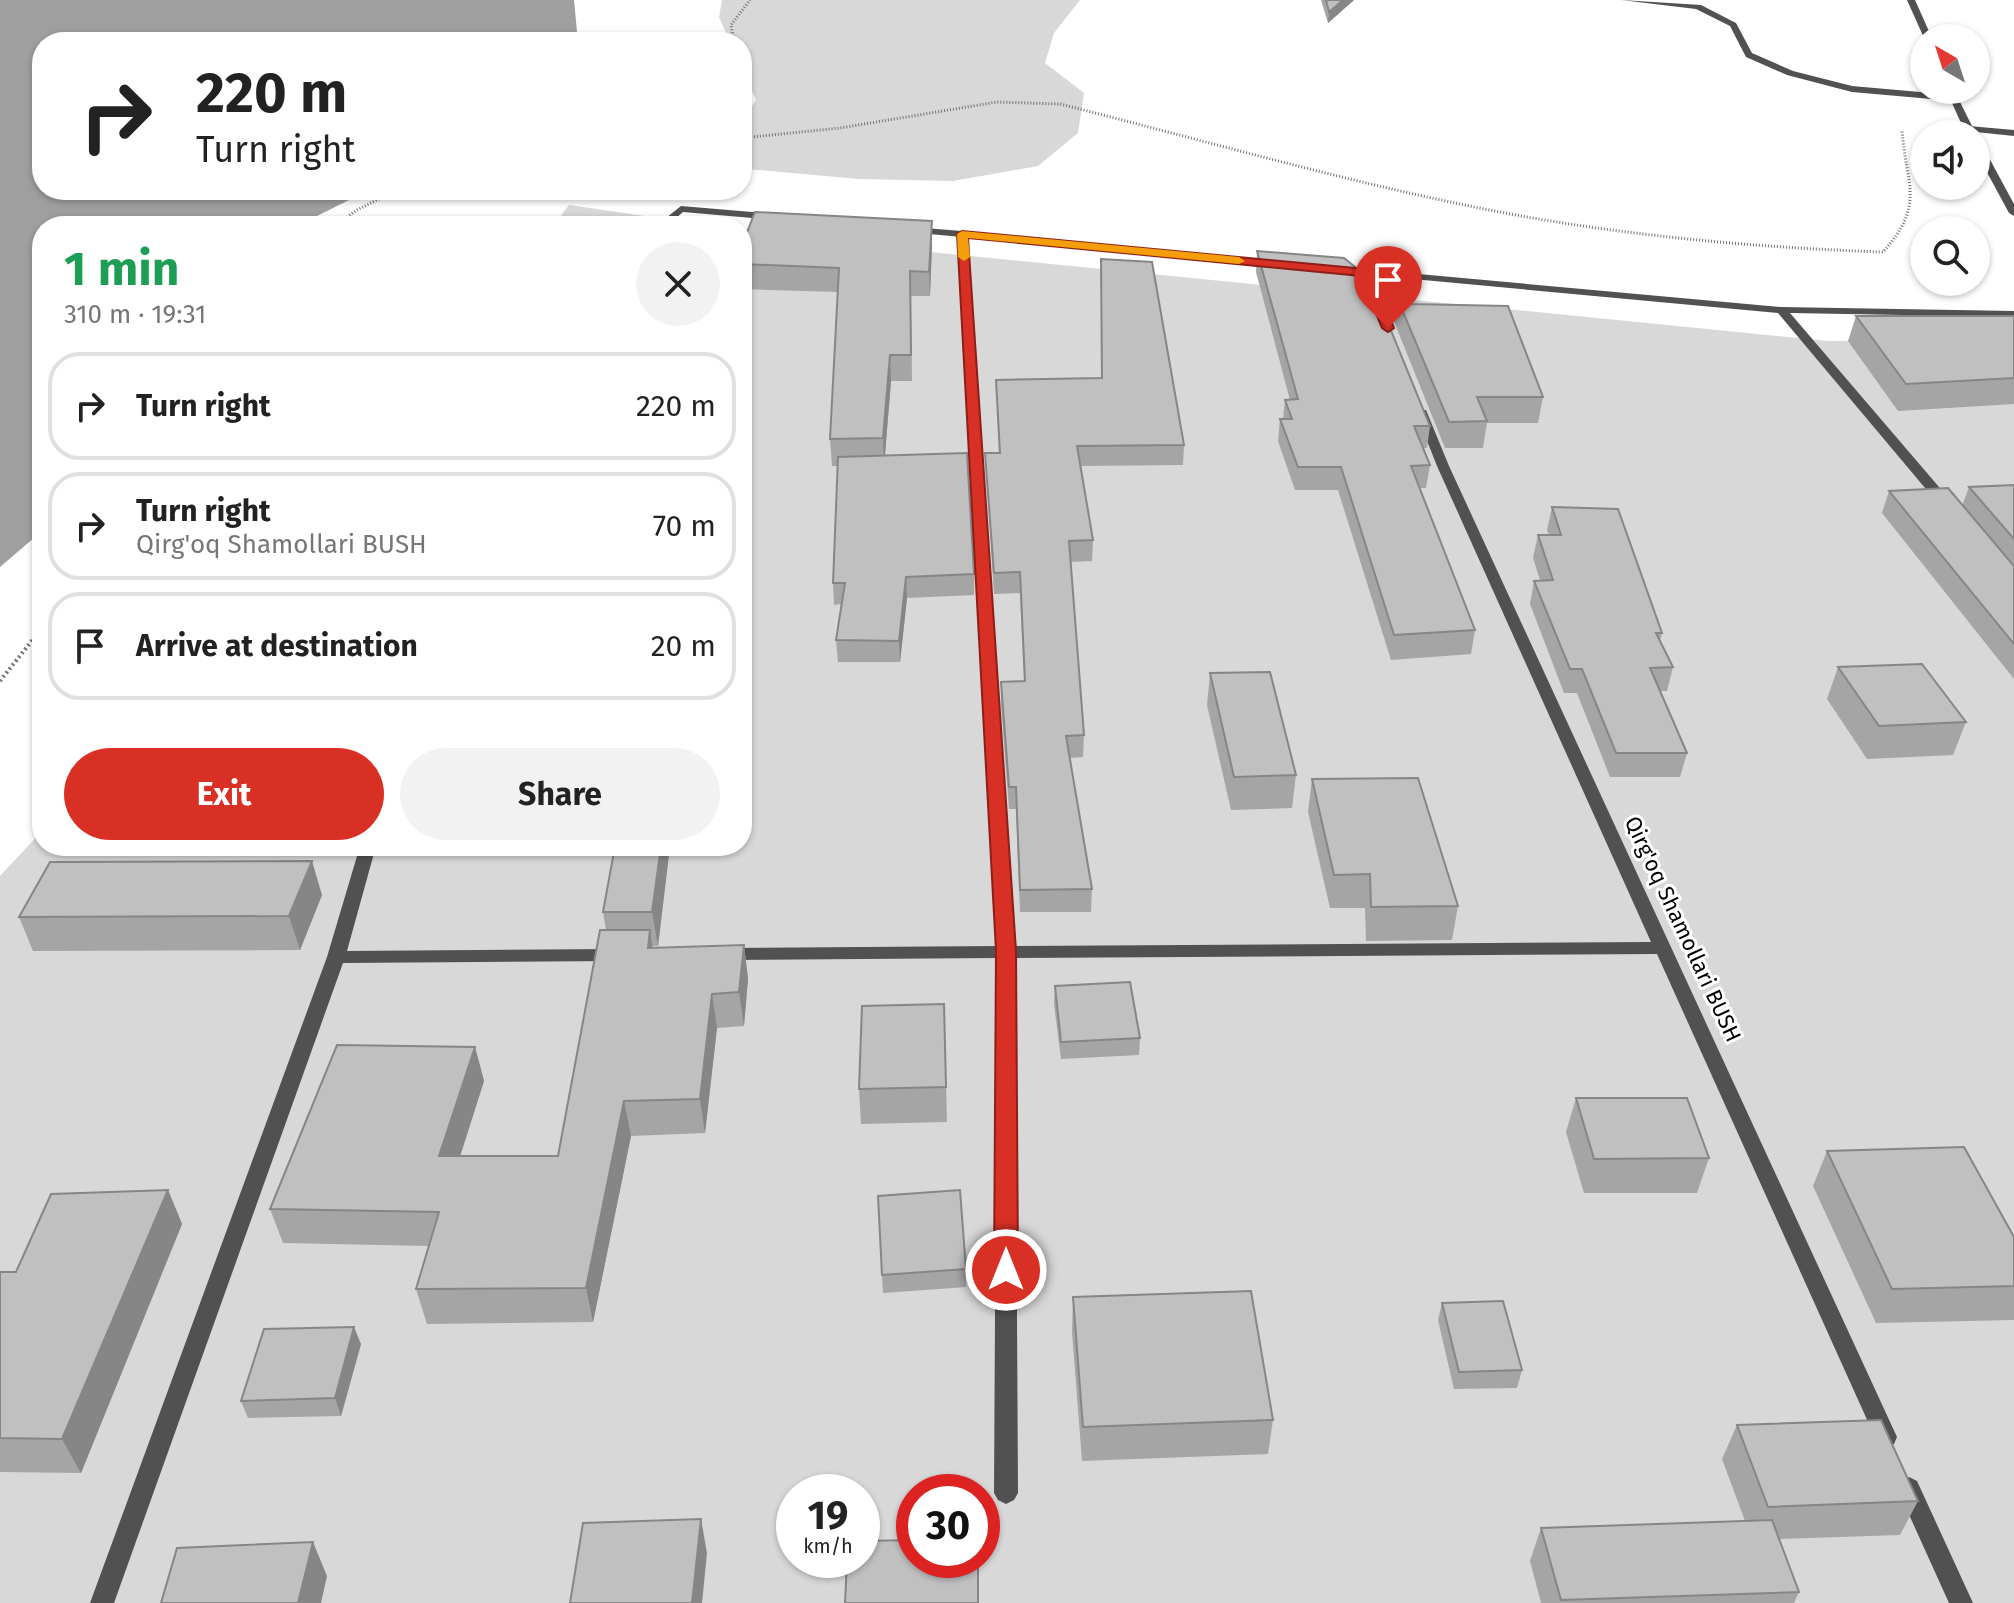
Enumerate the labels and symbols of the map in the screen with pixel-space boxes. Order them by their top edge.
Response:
north arrow [1910,24,1990,104]
pin [1354,246,1422,328]
street label: Qirg'oq Shamollari BUSH [1619,812,1747,1046]
position arrow [964,1228,1048,1312]
speed limit sign: 30 [896,1474,1000,1578]

